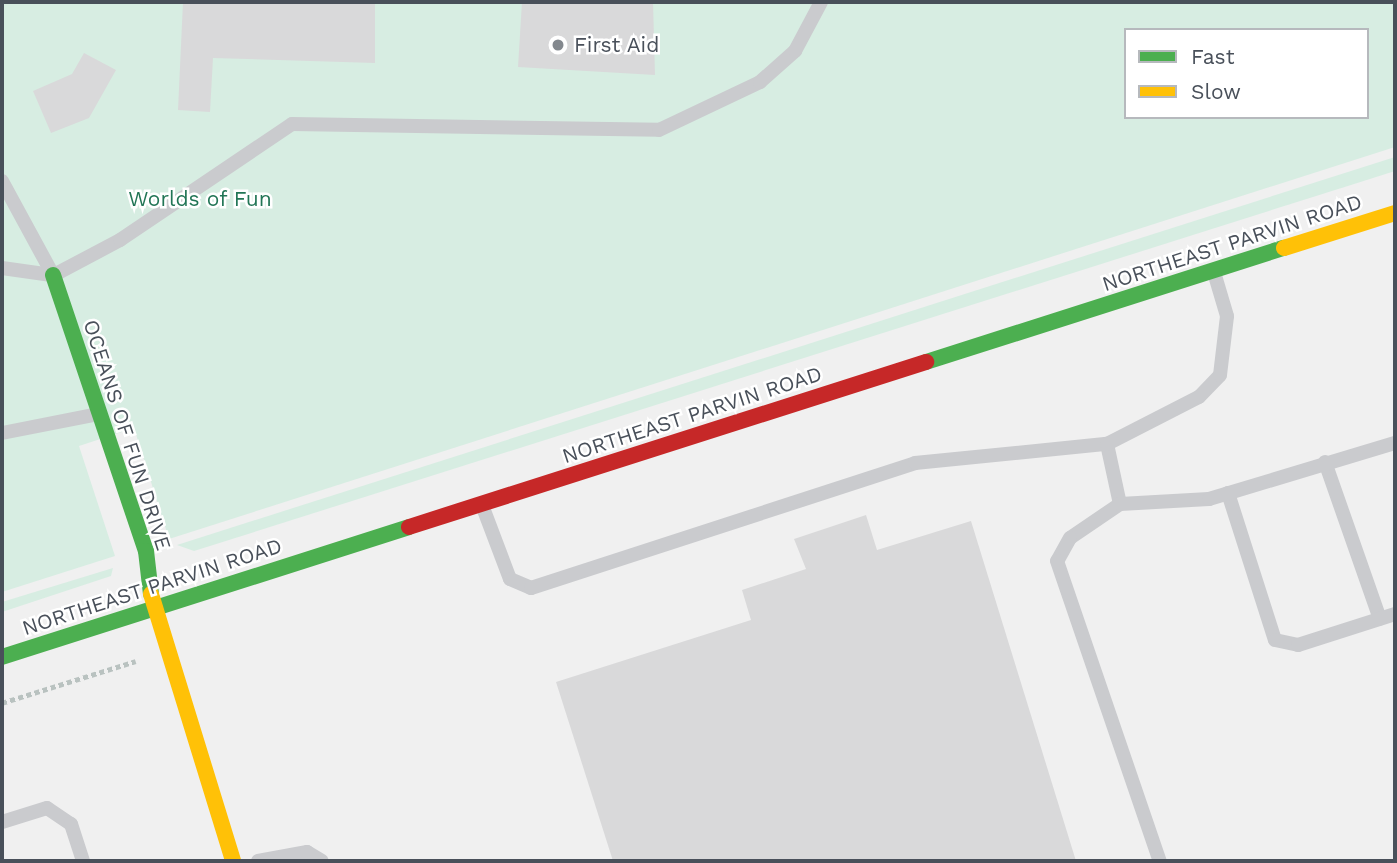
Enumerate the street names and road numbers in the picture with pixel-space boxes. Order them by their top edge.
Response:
street label: NORTHEAST PARVIN ROAD [1099,189,1365,297]
street label: OCEANS OF FUN DRIVE [78,316,176,554]
street label: NORTHEAST PARVIN ROAD [559,361,825,469]
street label: NORTHEAST PARVIN ROAD [19,533,285,641]

